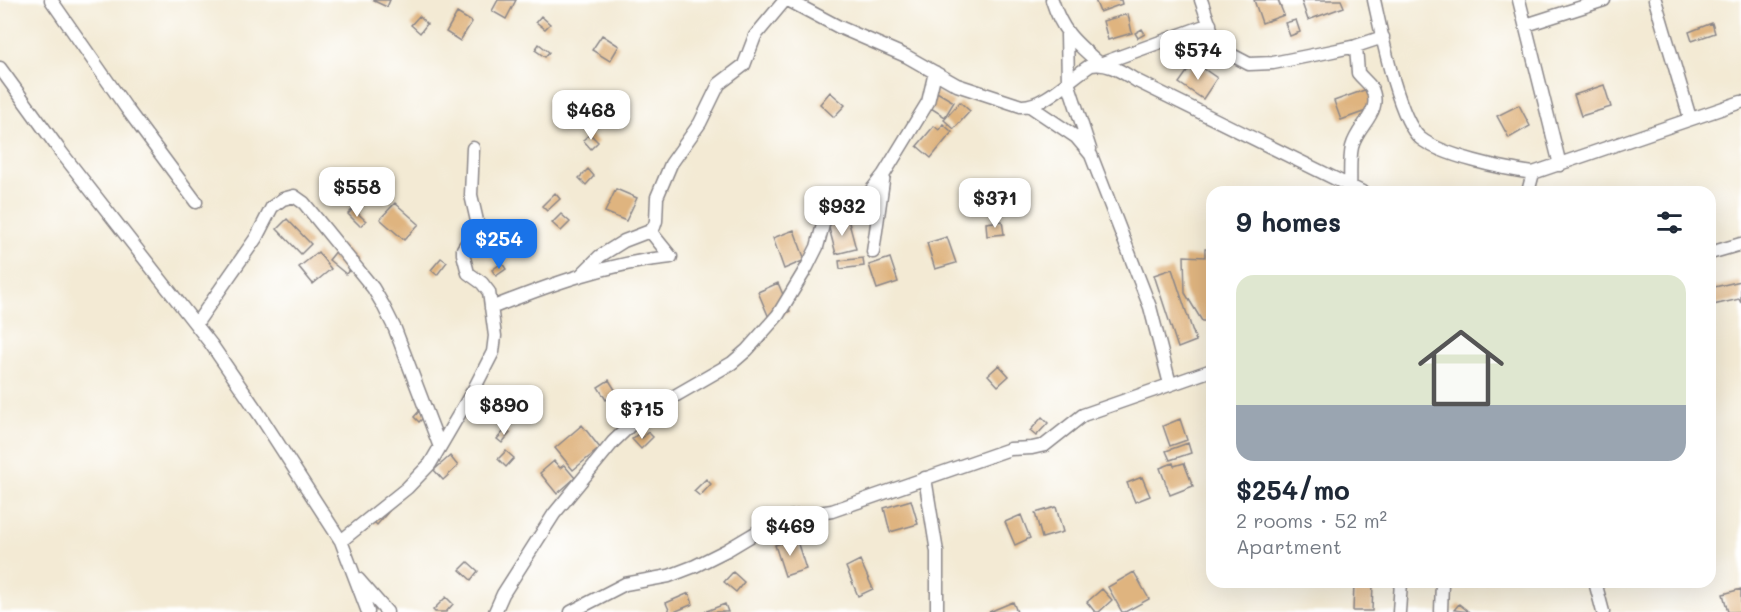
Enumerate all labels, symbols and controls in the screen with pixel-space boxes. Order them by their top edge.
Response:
pin: $574 [1162,30,1234,81]
text: $574 [1174,36,1222,62]
pin: $468 [555,90,627,141]
text: $468 [566,96,616,122]
pin: $558 [321,167,393,218]
text: $558 [333,173,381,199]
pin: $371 [959,178,1031,229]
text: $371 [973,184,1017,210]
pin: $932 [806,186,878,237]
text: $932 [818,192,866,218]
text: 9 homes [1236,205,1341,239]
icon: filters [1653,206,1686,239]
pin: $254 [463,219,535,270]
text: $254 [475,225,523,251]
icon: home [1407,314,1515,422]
pin: $890 [468,385,540,436]
pin: $715 [606,389,678,440]
text: $890 [479,391,529,417]
text: $715 [620,395,664,421]
text: $254/mo [1236,473,1350,507]
pin: $469 [754,506,826,557]
text: 2 rooms · 52 m² [1236,507,1387,533]
text: $469 [765,512,815,538]
text: Apartment [1236,533,1342,559]

